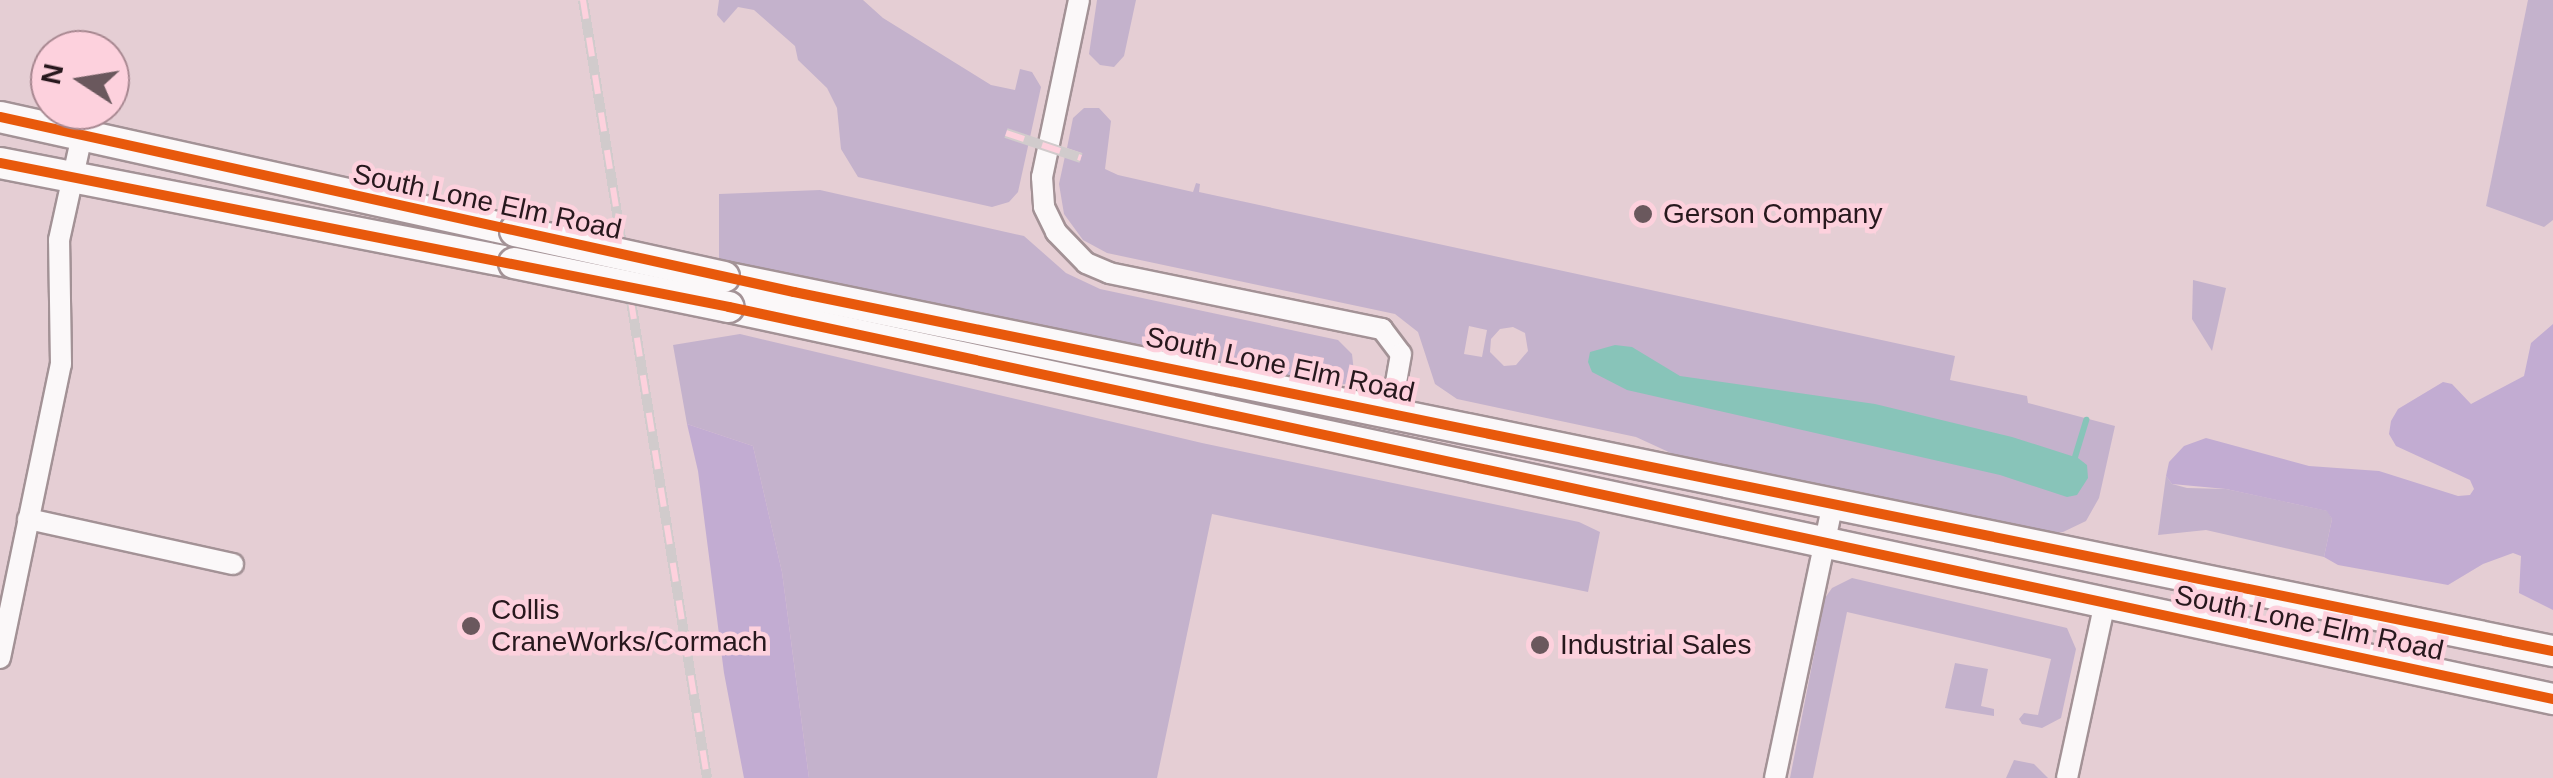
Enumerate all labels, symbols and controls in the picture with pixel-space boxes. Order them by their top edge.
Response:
north arrow [30,30,130,130]
text: N [35,61,69,87]
street label: South Lone Elm Road [350,157,624,247]
place label: Gerson Company [1663,197,1882,231]
marker: Gerson Company [1632,203,1654,225]
street label: South Lone Elm Road [1143,320,1417,410]
street label: South Lone Elm Road [2172,578,2446,668]
place label: Collis CraneWorks/Cormach [491,593,767,659]
marker: Collis CraneWorks/Cormach [460,615,482,637]
place label: Industrial Sales [1560,628,1751,662]
marker: Industrial Sales [1529,634,1551,656]

